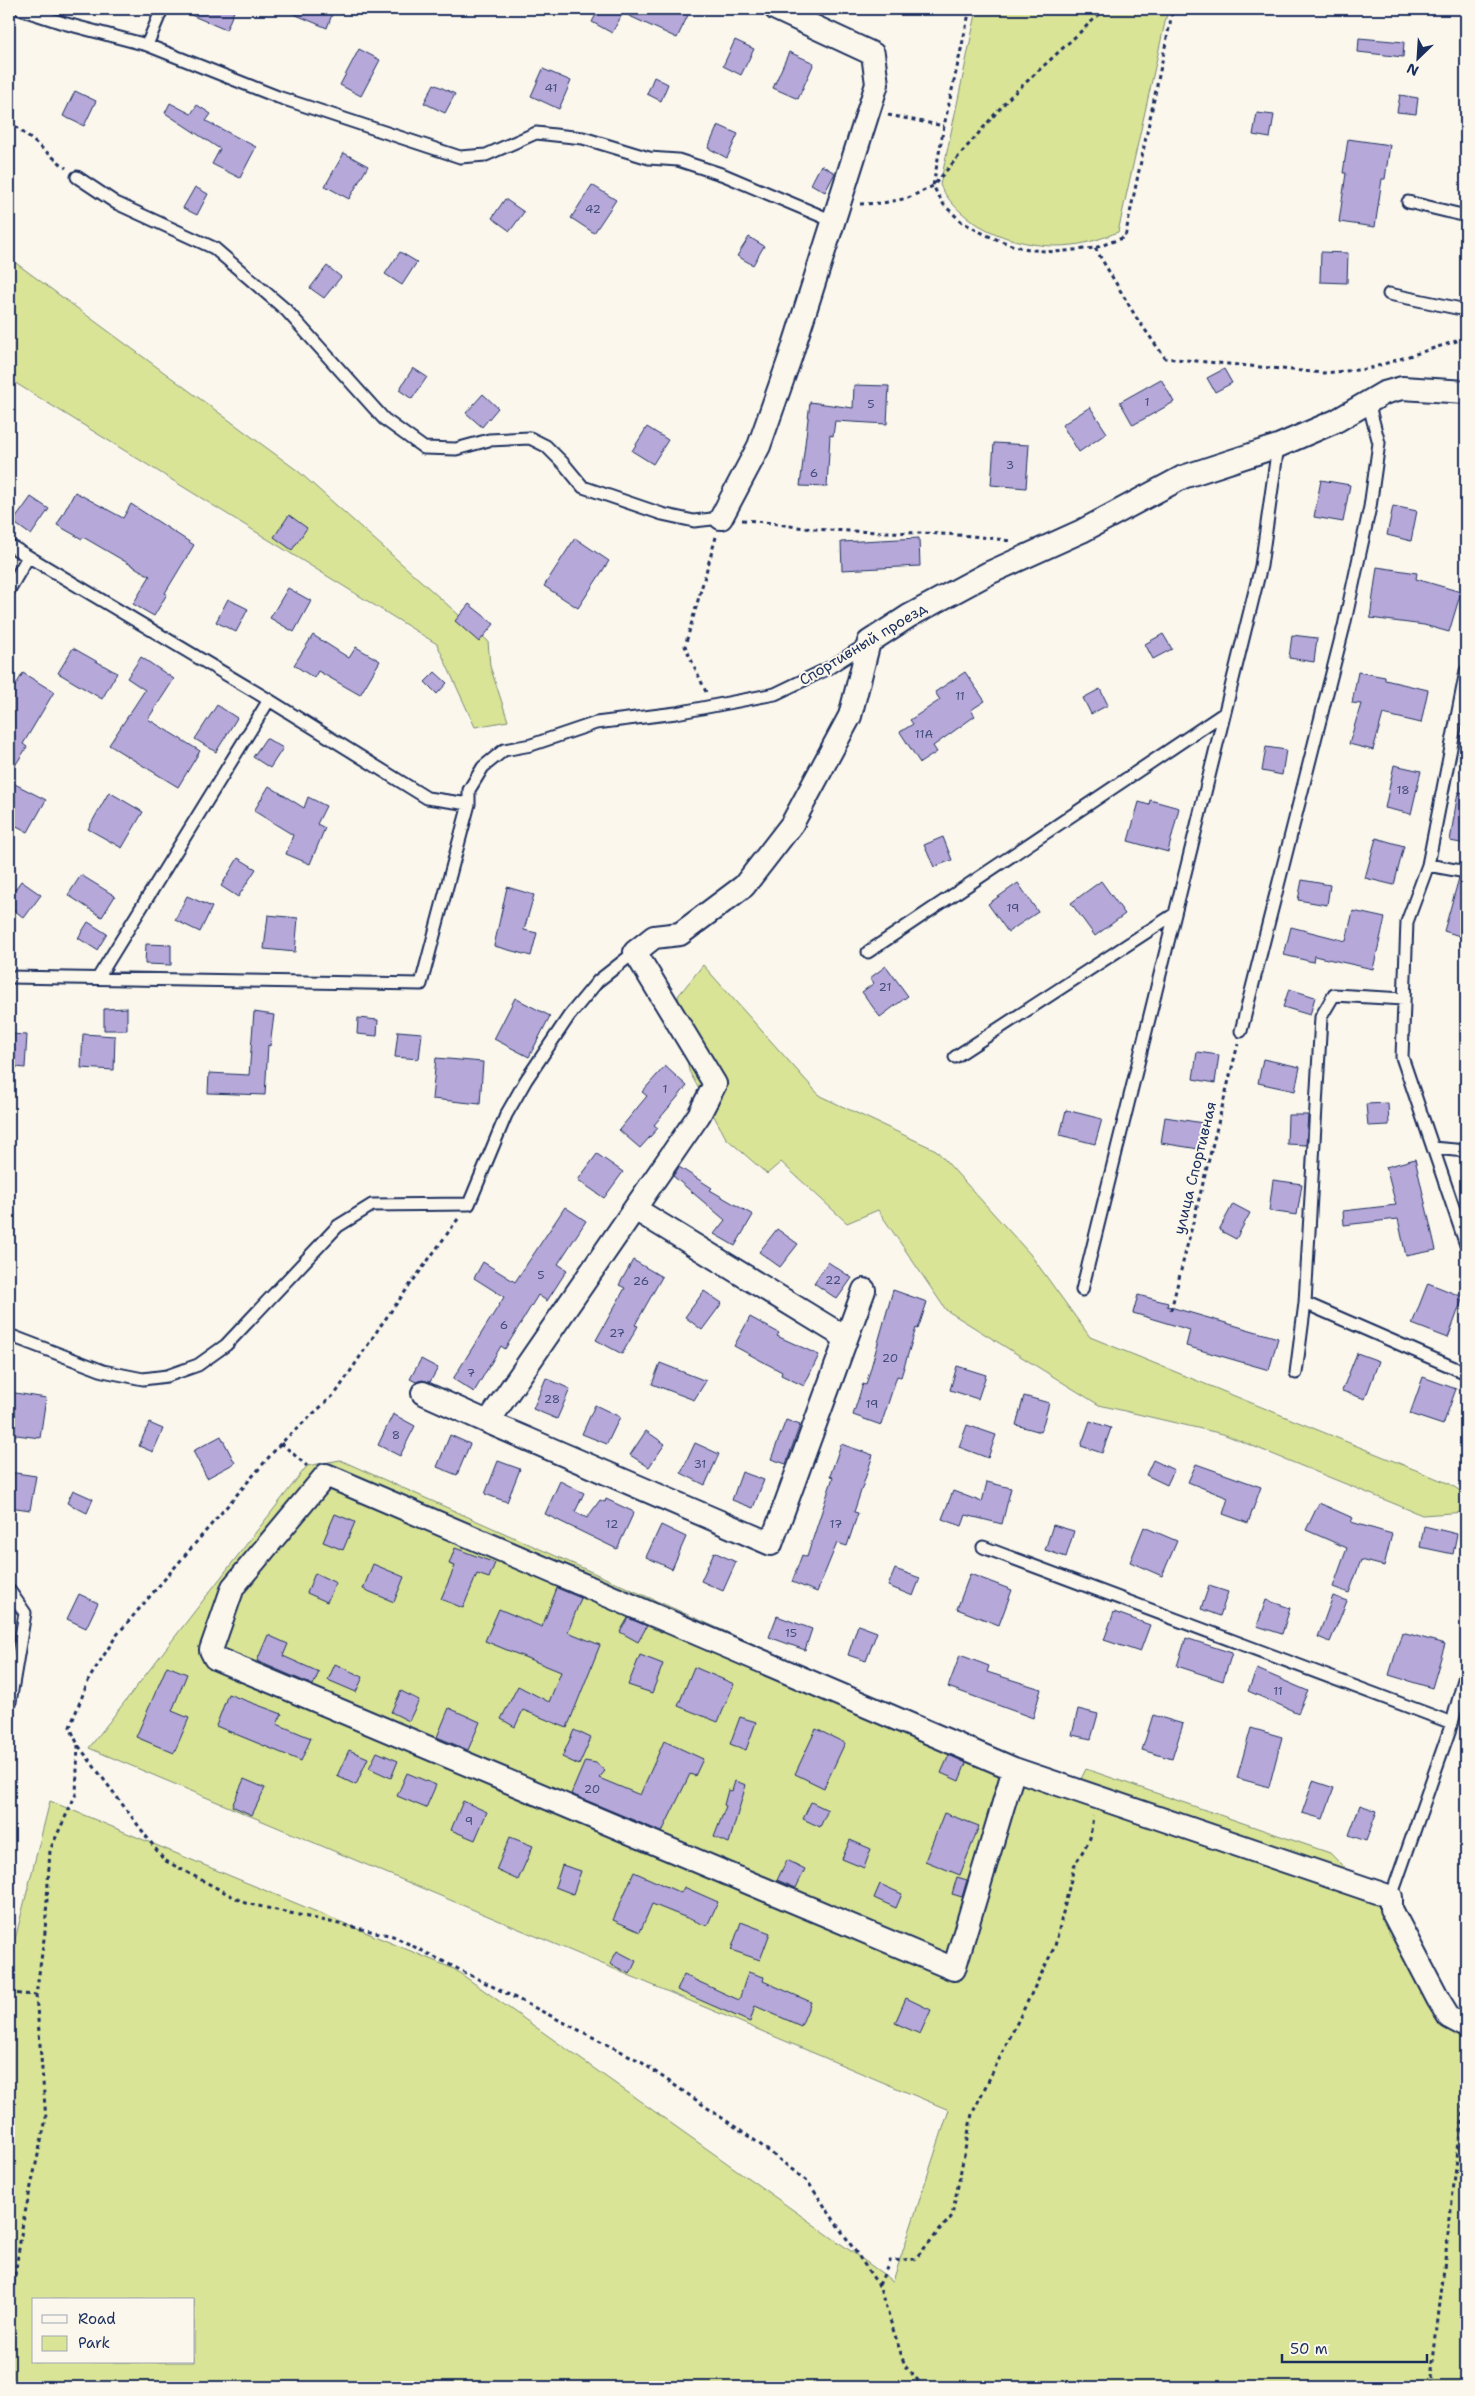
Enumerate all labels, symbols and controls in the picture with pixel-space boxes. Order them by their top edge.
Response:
north arrow [1392,32,1442,82]
text: N [1404,59,1421,80]
house number: 41 [545,80,557,96]
house number: 42 [585,201,601,217]
house number: 1 [1144,394,1150,410]
house number: 5 [867,396,875,412]
house number: 3 [1006,457,1014,473]
house number: 6 [810,465,818,481]
street label: Спортивный проезд [795,598,931,690]
house number: 11 [955,688,965,704]
house number: 11А [915,726,933,742]
house number: 18 [1396,782,1410,798]
house number: 19 [1007,900,1019,916]
house number: 21 [879,979,891,995]
house number: 1 [662,1081,668,1097]
street label: улица Спортивная [1169,1099,1221,1237]
house number: 5 [537,1267,545,1283]
house number: 22 [825,1272,841,1288]
house number: 26 [633,1273,649,1289]
house number: 6 [500,1317,508,1333]
house number: 27 [609,1325,625,1341]
house number: 20 [882,1350,898,1366]
house number: 7 [467,1365,475,1381]
house number: 28 [544,1391,560,1407]
house number: 19 [866,1396,878,1412]
house number: 8 [392,1427,400,1443]
house number: 31 [694,1456,706,1472]
house number: 12 [606,1516,618,1532]
house number: 17 [830,1516,842,1532]
house number: 15 [785,1625,797,1641]
house number: 11 [1273,1683,1283,1699]
house number: 20 [584,1781,600,1797]
house number: 9 [465,1813,473,1829]
legend [32,2298,195,2364]
text: Road [78,2309,116,2329]
scale bar [1282,2331,1428,2363]
text: Park [78,2333,110,2353]
text: 50 m [1290,2339,1328,2359]

